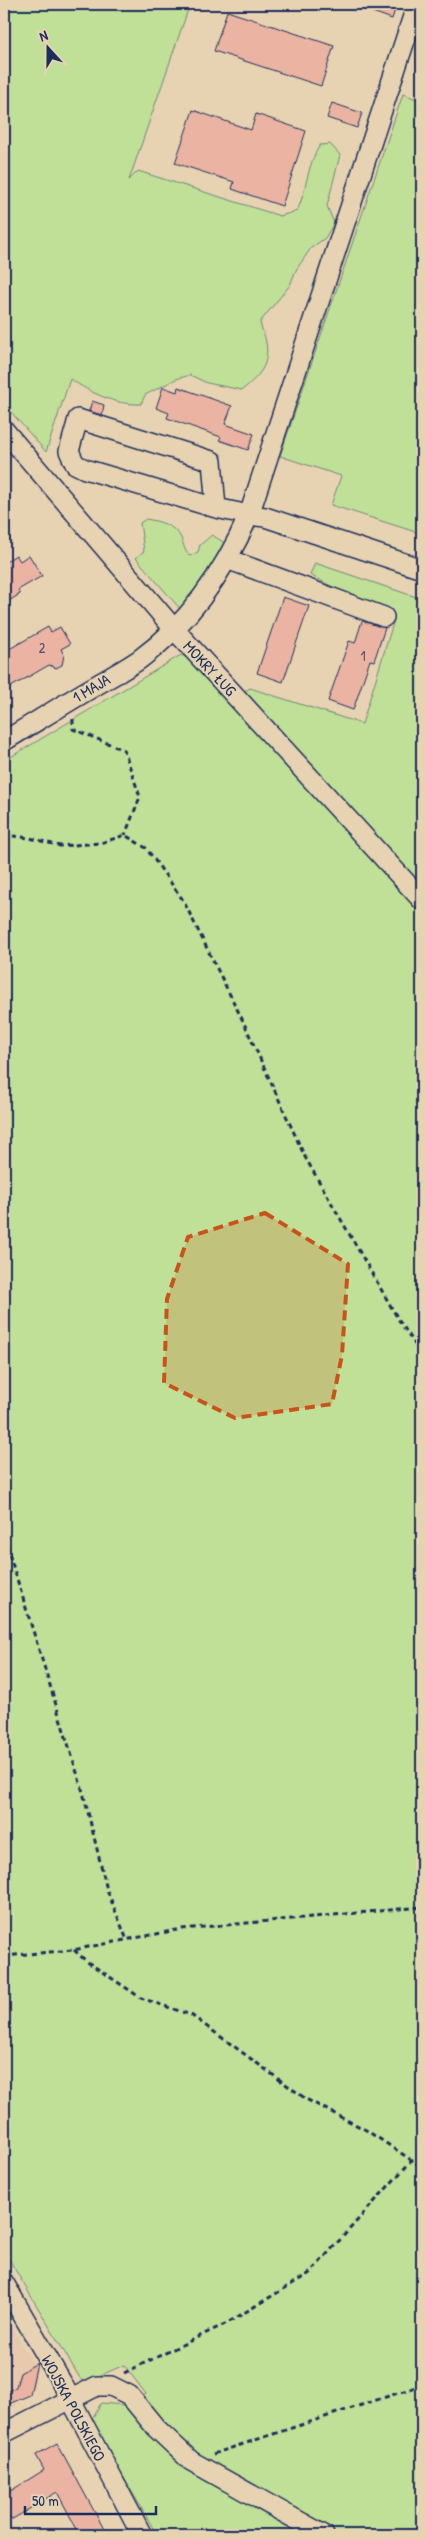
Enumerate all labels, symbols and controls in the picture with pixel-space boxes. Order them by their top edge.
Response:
north arrow [22,22,72,72]
text: N [36,25,51,46]
street label: MOKRY ŁUG [179,635,242,701]
house number: 2 [39,638,46,657]
house number: 1 [360,646,366,665]
street label: 1 MAJA [68,668,114,708]
street label: WOJSKA POLSKIEGO [37,2351,111,2465]
scale bar [25,2484,156,2516]
text: 50 m [32,2490,59,2511]

